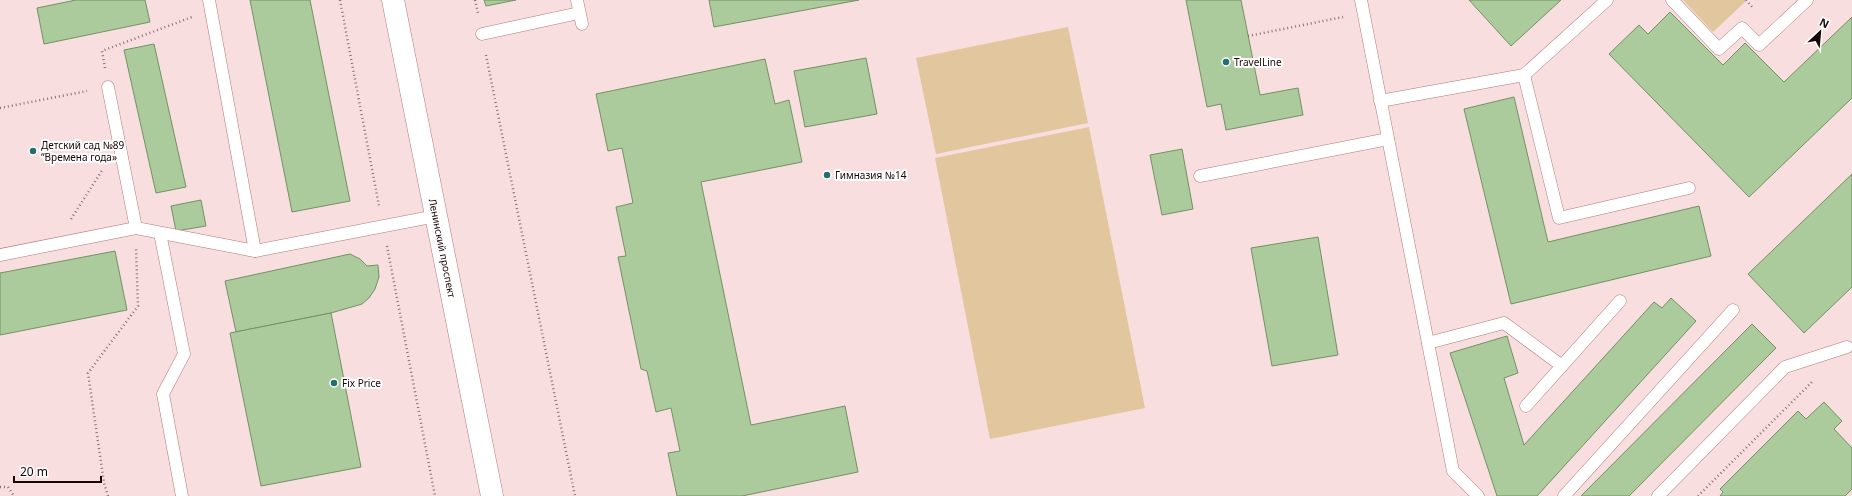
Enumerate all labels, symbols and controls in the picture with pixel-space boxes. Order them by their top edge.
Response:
north arrow [1800,12,1840,52]
text: N [1817,14,1832,31]
place label: TravelLine [1234,55,1282,69]
marker: TravelLine [1221,57,1231,67]
place label: Детский сад №89 “Времена года» [41,138,125,164]
marker: Детский сад №89 “Времена года» [28,146,38,156]
place label: Гимназия №14 [835,168,907,182]
marker: Гимназия №14 [822,170,832,180]
street label: Ленинский проспект [426,197,459,299]
place label: Fix Price [342,376,381,390]
marker: Fix Price [329,378,339,388]
scale bar [14,458,101,484]
text: 20 m [20,463,48,480]

